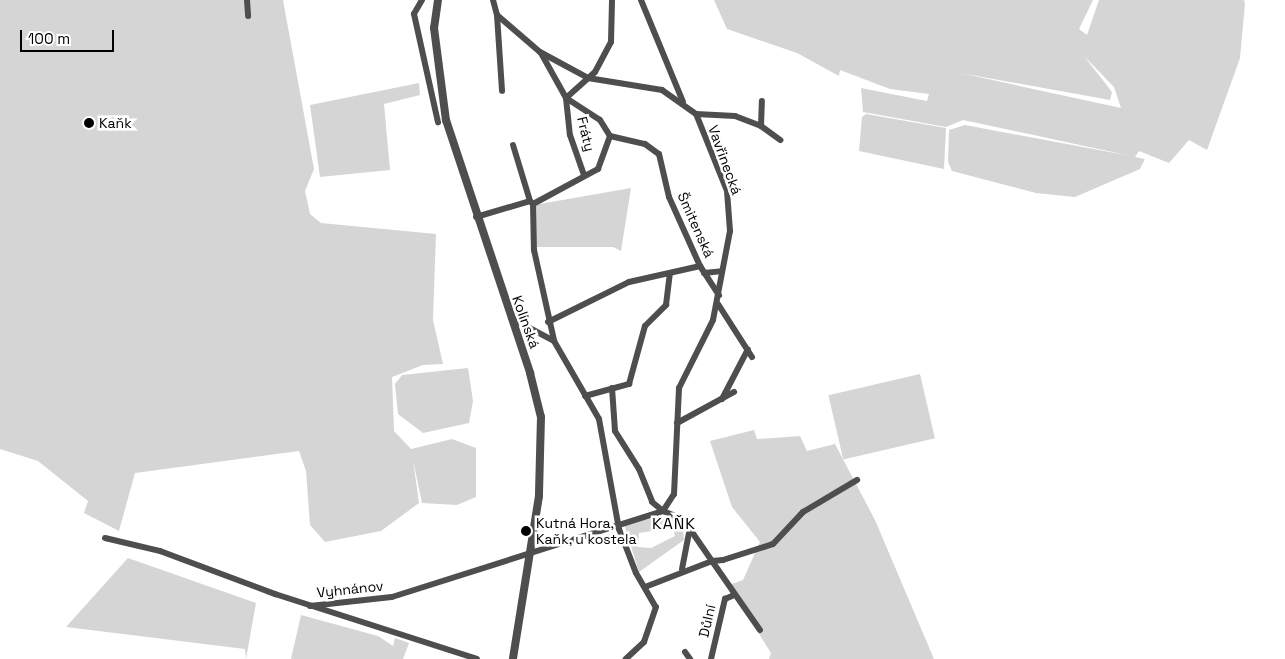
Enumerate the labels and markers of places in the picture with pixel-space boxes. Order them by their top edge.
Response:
place label: Kaňk [99,115,132,131]
marker: Kaňk [83,117,95,129]
place label: Kutná Hora, Kaňk, u kostela [536,515,637,548]
marker: Kutná Hora, Kaňk, u kostela [520,525,532,537]

